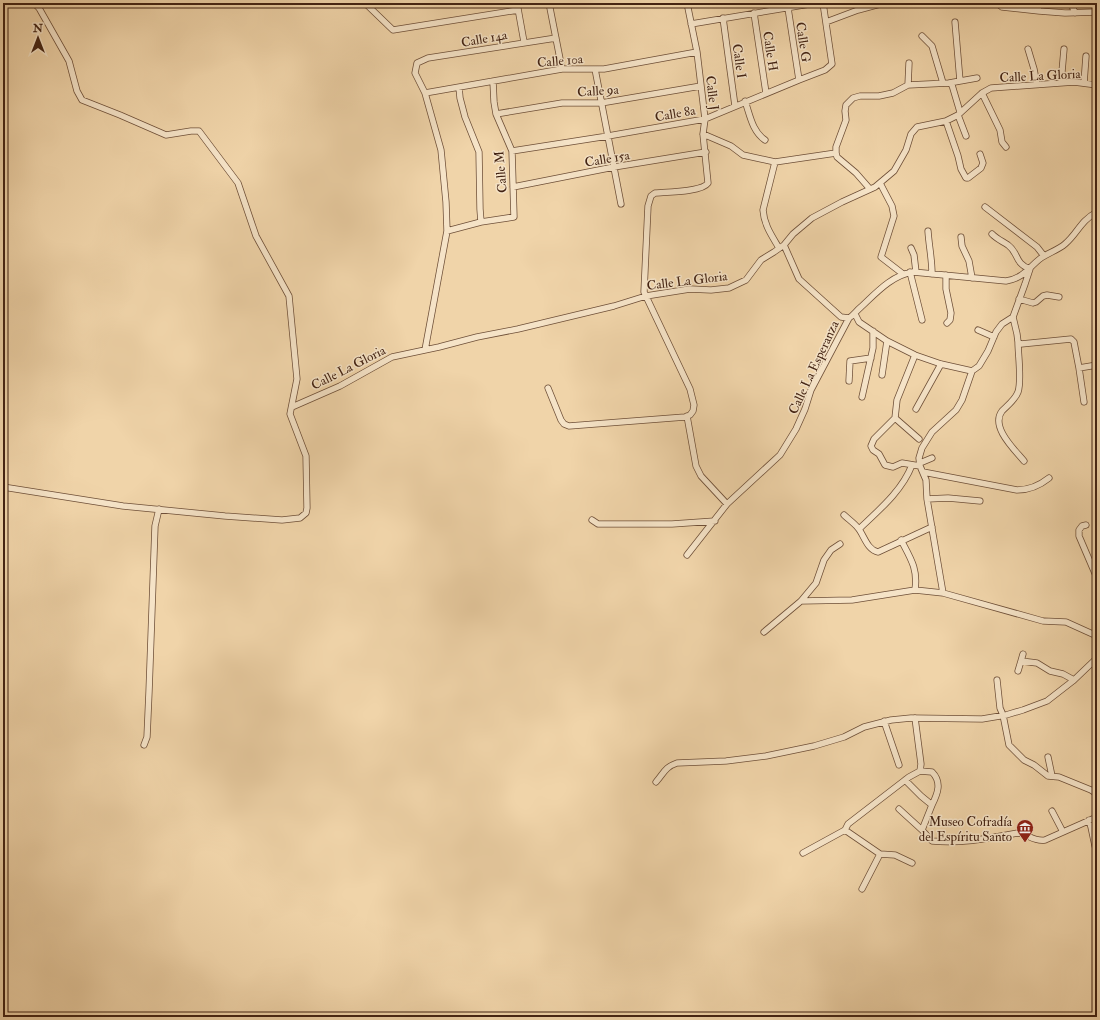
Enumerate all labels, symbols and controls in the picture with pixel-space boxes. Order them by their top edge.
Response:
north arrow [18,18,58,58]
street label: Calle G [792,21,814,63]
text: N [32,22,44,35]
street label: Calle 14a [460,27,509,51]
street label: Calle H [759,30,781,73]
street label: Calle I [729,43,749,80]
street label: Calle 10a [536,51,584,71]
street label: Calle La Gloria [999,66,1082,86]
street label: Calle J [702,75,722,111]
street label: Calle 9a [577,82,620,100]
street label: Calle 8a [654,102,697,125]
street label: Calle 15a [583,147,631,171]
street label: Calle M [491,150,511,194]
street label: Calle La Gloria [646,268,729,294]
street label: Calle La Esperanza [785,317,844,417]
street label: Calle La Gloria [309,342,389,393]
place label: Museo Cofradía del Espíritu Santo [919,814,1013,846]
museum icon: Museo Cofradía del Espíritu Santo [1015,818,1035,843]

